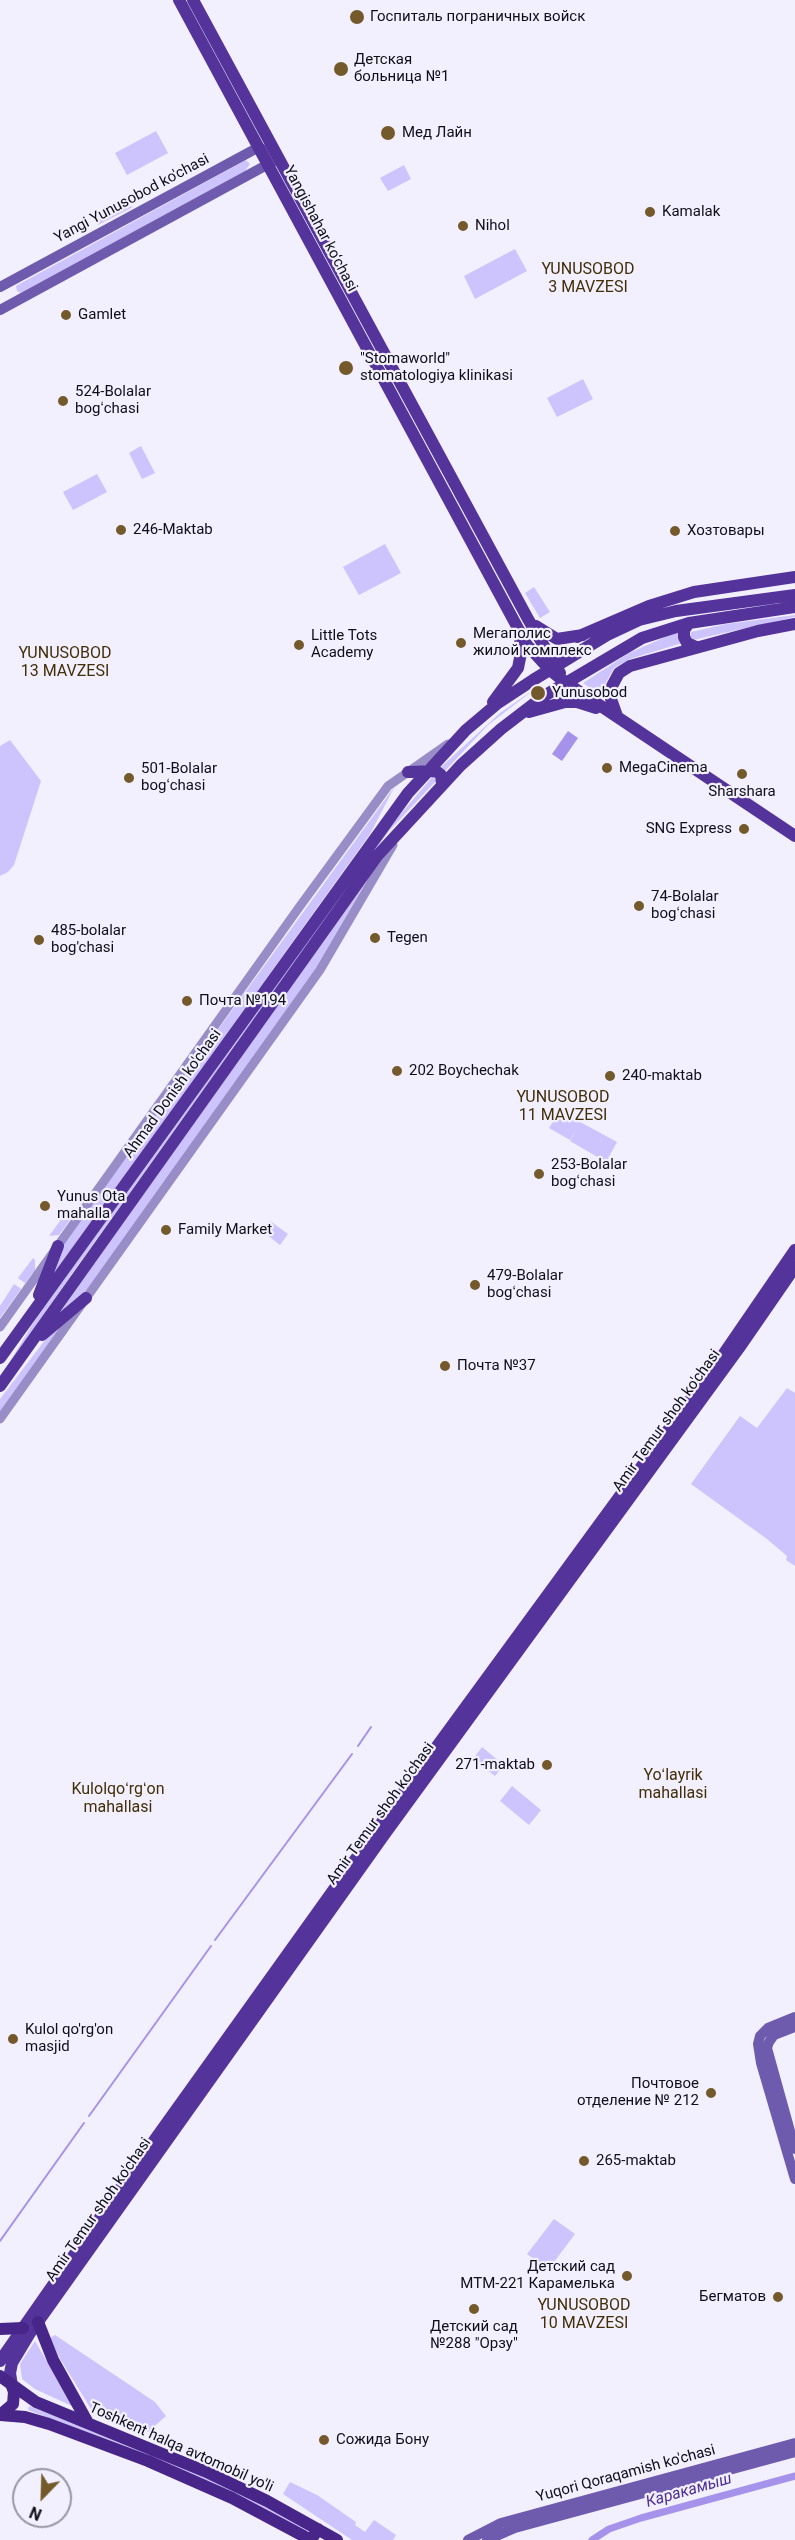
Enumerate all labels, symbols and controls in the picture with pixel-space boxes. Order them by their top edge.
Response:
marker: Госпиталь пограничных войск [348,8,366,26]
place label: Госпиталь пограничных войск [370,8,585,26]
place label: Детская больница №1 [354,51,449,86]
marker: Детская больница №1 [332,60,350,78]
marker: Мед Лайн [379,124,397,142]
place label: Мед Лайн [402,124,472,142]
street label: Yangi Yunusobod ko'chasi [52,151,212,247]
street label: Yangishahar ko‘chasi [279,163,361,295]
place label: Kamalak [662,203,720,221]
marker: Kamalak [643,205,657,219]
place label: Nihol [475,217,510,235]
marker: Nihol [456,219,470,233]
district label: YUNUSOBOD 3 MAVZESI [535,260,641,298]
place label: Gamlet [78,306,126,324]
marker: Gamlet [59,308,73,322]
place label: "Stomaworld" stomatologiya klinikasi [360,350,513,385]
marker: "Stomaworld" stomatologiya klinikasi [337,359,355,377]
place label: 524-Bolalar bogʻchasi [75,383,151,418]
marker: 524-Bolalar bogʻchasi [56,394,70,408]
place label: 246-Maktab [133,521,213,539]
place label: Хозтовары [687,522,765,540]
marker: 246-Maktab [114,523,128,537]
marker: Хозтовары [668,524,682,538]
place label: Мегаполис жилой комплекс [473,625,592,660]
place label: Little Tots Academy [311,627,377,662]
marker: Мегаполис жилой комплекс [454,636,468,650]
marker: Little Tots Academy [292,638,306,652]
district label: YUNUSOBOD 13 MAVZESI [12,644,118,682]
marker: Yunusobod [529,684,547,702]
place label: Yunusobod [552,684,627,702]
place label: MegaCinema [619,759,708,777]
place label: 501-Bolalar bogʻchasi [141,760,217,795]
marker: MegaCinema [600,761,614,775]
marker: Sharshara [735,767,749,781]
marker: 501-Bolalar bogʻchasi [122,771,136,785]
place label: Sharshara [708,783,776,801]
place label: SNG Express [646,820,732,838]
marker: SNG Express [737,822,751,836]
place label: 74-Bolalar bogʻchasi [651,888,719,923]
marker: 74-Bolalar bogʻchasi [632,899,646,913]
place label: 485-bolalar bog'chasi [51,922,126,957]
place label: Tegen [387,929,428,947]
marker: Tegen [368,931,382,945]
marker: 485-bolalar bog'chasi [32,933,46,947]
place label: Почта №194 [199,992,286,1010]
marker: Почта №194 [180,994,194,1008]
street label: Ahmad Donish ko'chasi [120,1026,226,1162]
place label: 202 Boychechak [409,1062,519,1080]
marker: 202 Boychechak [390,1064,404,1078]
place label: 240-maktab [622,1067,702,1085]
marker: 240-maktab [603,1069,617,1083]
district label: YUNUSOBOD 11 MAVZESI [510,1088,616,1126]
place label: 253-Bolalar bogʻchasi [551,1156,627,1191]
marker: 253-Bolalar bogʻchasi [532,1167,546,1181]
place label: Yunus Ota mahalla [57,1188,125,1223]
marker: Yunus Ota mahalla [38,1199,52,1213]
place label: Family Market [178,1221,272,1239]
marker: Family Market [159,1223,173,1237]
place label: 479-Bolalar bogʻchasi [487,1267,563,1302]
marker: 479-Bolalar bogʻchasi [468,1278,482,1292]
street label: Amir Temur shoh ko'chasi [609,1346,725,1496]
place label: Почта №37 [457,1357,536,1375]
marker: Почта №37 [438,1359,452,1373]
street label: Amir Temur shoh ko'chasi [323,1739,439,1889]
place label: 271-maktab [455,1756,535,1774]
marker: 271-maktab [540,1758,554,1772]
district label: Yoʻlayrik mahallasi [632,1766,714,1804]
district label: Kulolqoʻrgʻon mahallasi [71,1780,165,1818]
place label: Kulol qo'rg'on masjid [25,2021,113,2056]
marker: Kulol qo'rg'on masjid [6,2032,20,2046]
place label: Почтовое отделение № 212 [577,2075,699,2110]
marker: Почтовое отделение № 212 [704,2086,718,2100]
street label: Amir Temur shoh ko'chasi [42,2135,156,2285]
place label: 265-maktab [596,2152,676,2170]
marker: 265-maktab [577,2154,591,2168]
place label: Детский сад МТМ-221 Карамелька [460,2258,615,2293]
marker: Детский сад МТМ-221 Карамелька [620,2269,634,2283]
place label: Бегматов [699,2288,766,2306]
marker: Бегматов [771,2290,785,2304]
district label: YUNUSOBOD 10 MAVZESI [531,2296,637,2334]
marker: Детский сад №288 "Орзу" [467,2302,481,2316]
place label: Детский сад №288 "Орзу" [430,2318,518,2353]
street label: Toshkent halqa avtomobil yo'li [86,2399,276,2497]
place label: Сожида Бону [336,2431,429,2449]
marker: Сожида Бону [317,2433,331,2447]
street label: Yuqori Qoraqamish ko'chasi [535,2441,717,2507]
north arrow [12,2468,72,2528]
water label: Каракамыш [644,2470,734,2512]
text: N [27,2502,44,2524]

